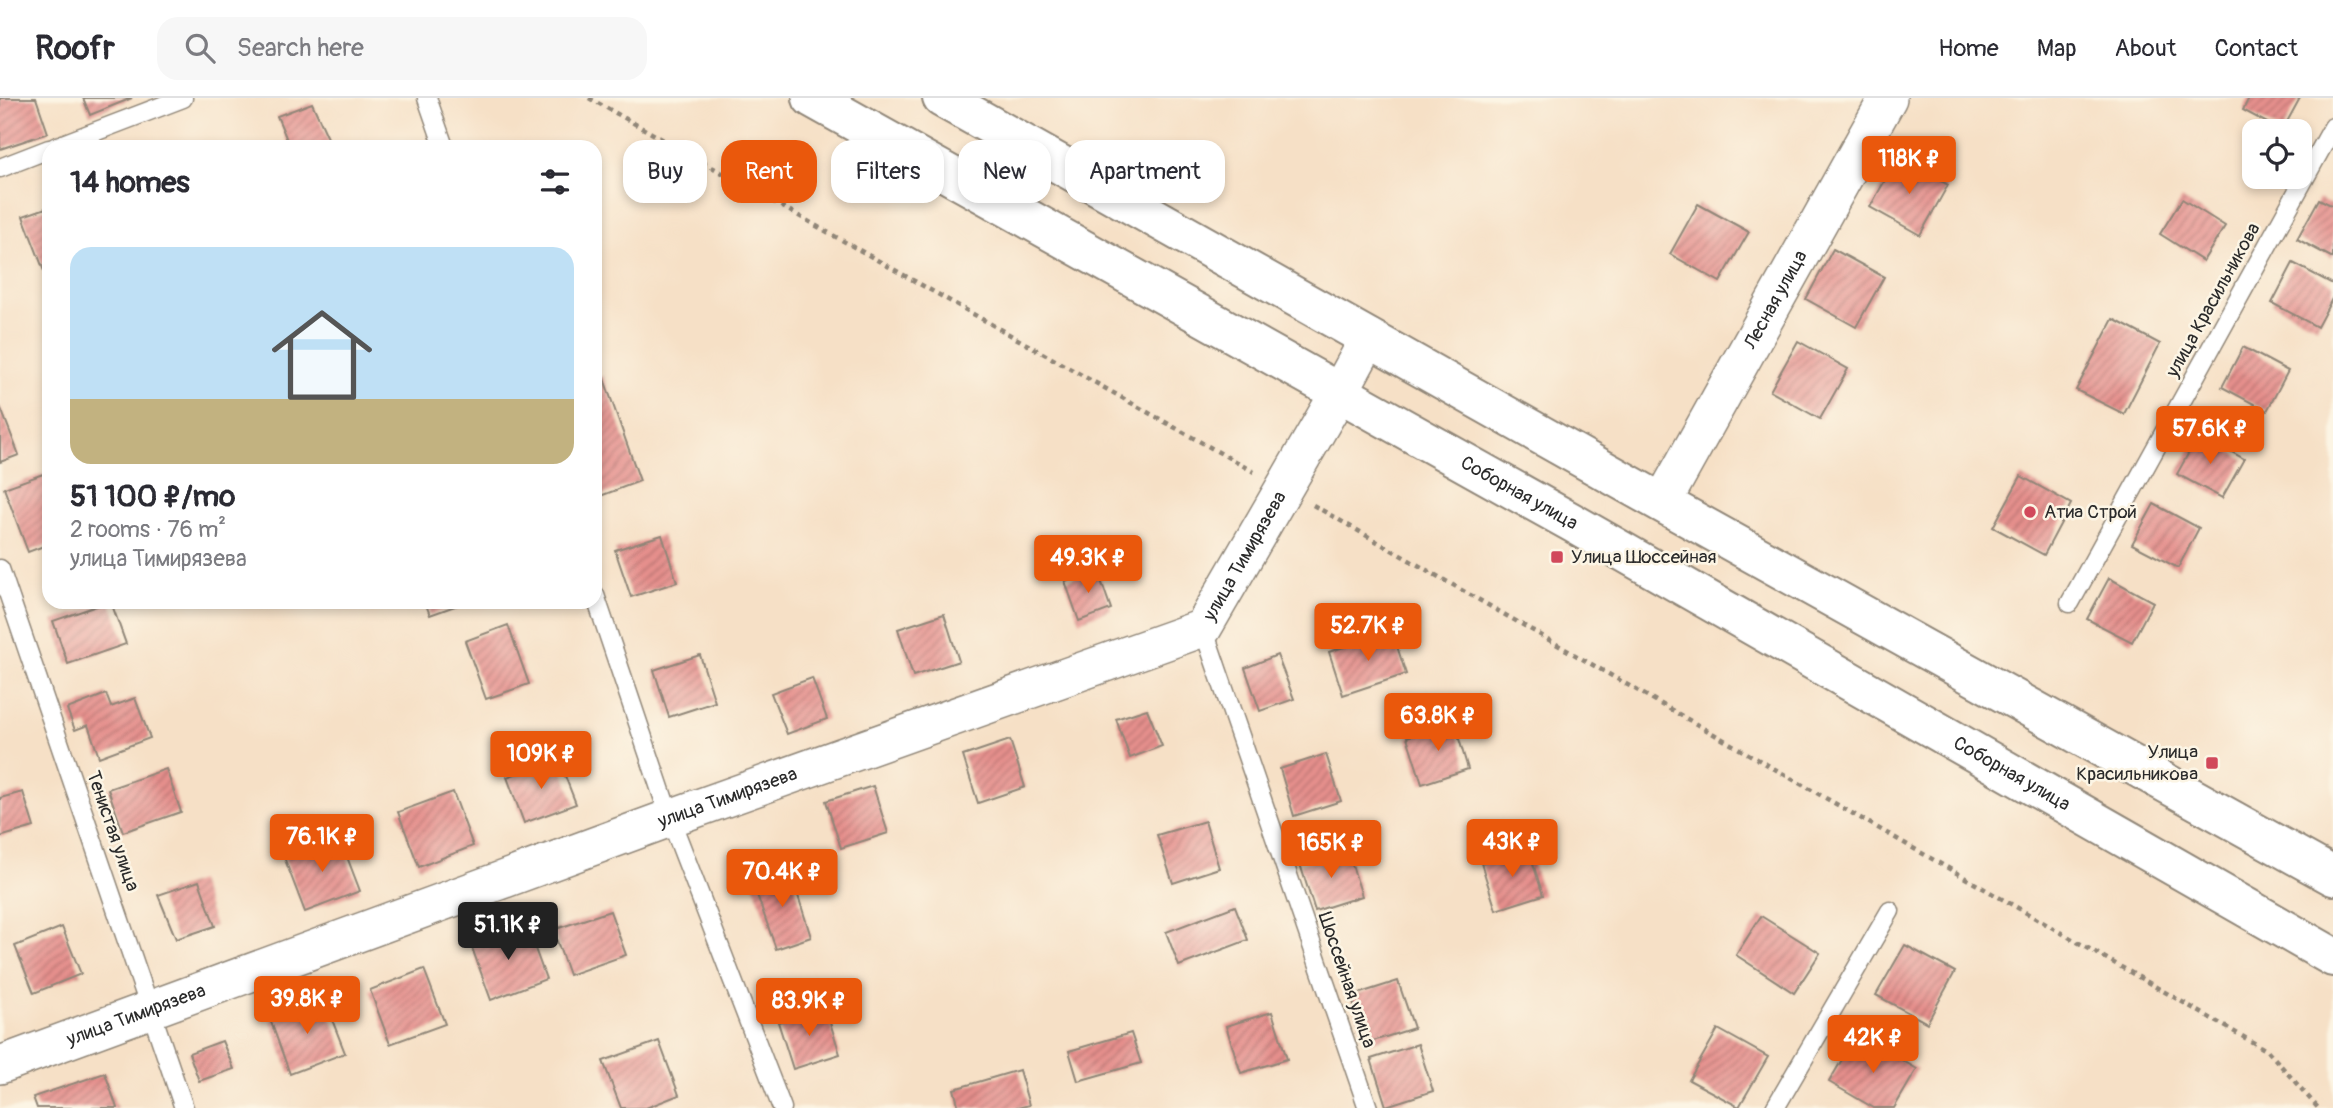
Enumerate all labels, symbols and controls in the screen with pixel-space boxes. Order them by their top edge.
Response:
search box [157,17,647,80]
text: Roofr [35,28,115,69]
icon: search [181,29,219,67]
text: Search here [237,32,364,64]
text: Home [1938,34,1999,63]
text: Map [2037,34,2077,63]
text: About [2115,34,2177,63]
text: Contact [2215,34,2298,63]
map controls [2242,119,2312,189]
button: locate [2242,119,2312,189]
pin: 118K ₽ [1852,136,1966,196]
chip: Buy [623,140,707,203]
chip: Rent [721,140,817,203]
chip: Filters [831,140,944,203]
chip: New [958,140,1051,203]
chip: Apartment [1065,140,1225,203]
text: 118K ₽ [1878,144,1940,173]
icon: filters [536,163,574,201]
text: 14 homes [70,164,190,201]
street label: улица Красильникова [2160,218,2266,382]
street label: Лесная улица [1738,246,1813,354]
icon: home [259,292,385,418]
pin: 57.6K ₽ [2145,406,2275,466]
text: 57.6K ₽ [2172,414,2248,443]
street label: Соборная улица [1456,451,1582,535]
text: 51 100 ₽/mo [70,478,235,515]
street label: улица Тимирязева [1197,487,1292,626]
place label: Атиа Строй [2044,500,2137,524]
marker: Атиа Строй [2022,504,2038,520]
text: 2 rooms · 76 m² [70,515,226,544]
pin: 49.3K ₽ [1023,536,1153,595]
text: 49.3K ₽ [1050,543,1126,572]
text: улица Тимирязева [70,544,247,573]
place label: Улица Шоссейная [1571,545,1717,569]
marker: Улица Шоссейная [1549,549,1565,565]
pin: 52.7K ₽ [1303,603,1433,663]
text: 52.7K ₽ [1330,611,1406,640]
pin: 63.8K ₽ [1373,694,1503,753]
text: 63.8K ₽ [1400,701,1476,730]
street label: Соборная улица [1949,731,2075,817]
pin: 109K ₽ [484,732,598,791]
text: 109K ₽ [506,739,576,768]
place label: Улица Красильникова [2076,740,2198,786]
marker: Улица Красильникова [2204,755,2220,771]
street label: улица Тимирязева [654,762,800,834]
street label: Тенистая улица [81,768,145,895]
pin: 76.1K ₽ [257,814,387,874]
pin: 165K ₽ [1274,820,1388,880]
pin: 43K ₽ [1463,820,1561,879]
text: 76.1K ₽ [286,822,358,851]
text: 43K ₽ [1483,827,1541,856]
text: 165K ₽ [1297,828,1365,857]
pin: 70.4K ₽ [717,850,847,909]
text: 70.4K ₽ [743,857,821,886]
pin: 51.1K ₽ [443,902,573,962]
street label: Шоссейная улица [1313,909,1382,1051]
text: 51.1K ₽ [474,910,542,939]
pin: 39.8K ₽ [242,976,372,1036]
street label: улица Тимирязева [62,978,209,1052]
pin: 83.9K ₽ [744,978,874,1038]
text: 39.8K ₽ [270,984,344,1013]
text: 83.9K ₽ [772,986,846,1015]
pin: 42K ₽ [1824,1016,1922,1075]
text: 42K ₽ [1844,1023,1902,1052]

